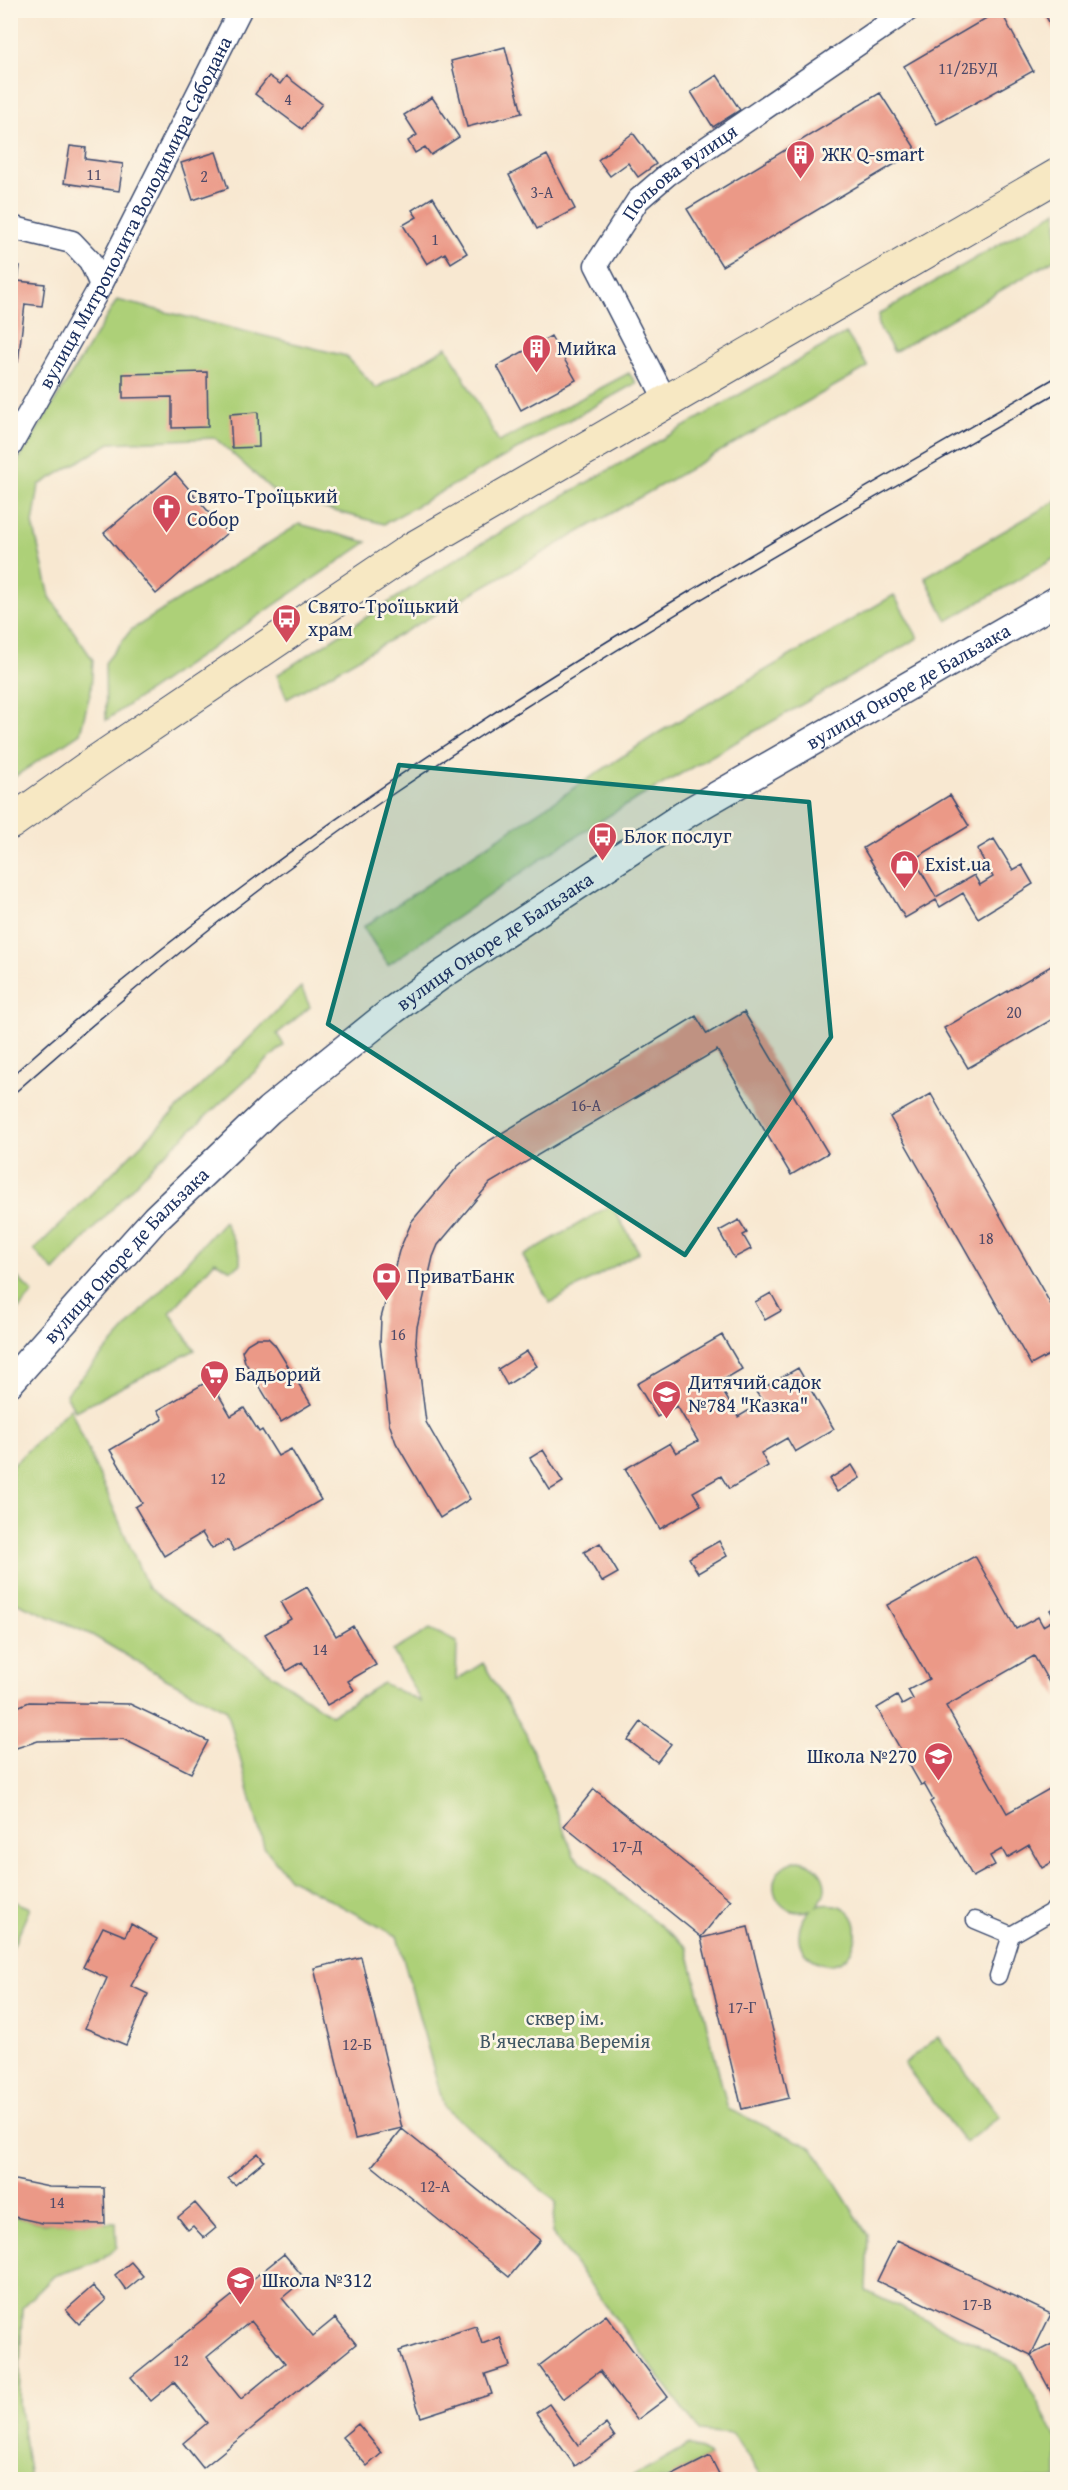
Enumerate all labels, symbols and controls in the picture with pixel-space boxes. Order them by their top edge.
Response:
street label: вулиця Митрополита Володимира Сабодана [31,30,239,394]
house number: 11/2БУД [938,56,998,80]
house number: 4 [284,87,292,111]
street label: Польова вулиця [614,116,743,225]
building icon: ЖК Q-smart [785,138,817,180]
place label: ЖК Q-smart [821,139,925,168]
house number: 11 [86,162,102,186]
house number: 2 [200,164,208,188]
house number: 3-А [531,180,554,204]
house number: 1 [431,227,439,251]
building icon: Мийка [520,332,552,374]
place label: Мийка [557,333,617,362]
place label: Свято-Троїцький Собор [187,481,338,533]
church icon: Свято-Троїцький Собор [150,492,182,534]
place label: Свято-Троїцький храм [308,591,459,643]
bus stop icon: Свято-Троїцький храм [271,602,303,644]
street label: вулиця Оноре де Бальзака [800,615,1016,756]
bus stop icon: Блок послуг [587,820,619,862]
place label: Блок послуг [624,821,732,850]
shop icon: Exist.ua [888,848,920,890]
place label: Exist.ua [925,849,992,878]
street label: вулиця Оноре де Бальзака [390,864,599,1017]
house number: 20 [1006,1000,1022,1024]
house number: 16-А [571,1093,602,1117]
street label: вулиця Оноре де Бальзака [36,1160,215,1349]
house number: 18 [978,1226,994,1250]
bank icon: ПриватБанк [370,1260,402,1302]
place label: ПриватБанк [407,1261,515,1290]
house number: 16 [390,1322,406,1346]
supermarket icon: Бадьорий [198,1358,230,1400]
place label: Бадьорий [235,1359,321,1388]
place label: Дитячий садок №784 "Казка" [687,1367,822,1419]
school or university icon: Дитячий садок №784 "Казка" [651,1378,683,1420]
house number: 12 [210,1466,226,1490]
house number: 14 [312,1637,328,1661]
school or university icon: Школа №270 [922,1740,954,1782]
place label: Школа №270 [807,1741,917,1770]
house number: 17-Д [611,1834,643,1858]
house number: 17-Г [728,1995,757,2019]
park label: сквер ім. В'ячеслава Веремія [480,2003,650,2055]
house number: 12-Б [342,2032,372,2056]
house number: 12-А [420,2174,451,2198]
house number: 14 [49,2190,65,2214]
school or university icon: Школа №312 [225,2264,257,2306]
place label: Школа №312 [262,2265,372,2294]
house number: 17-В [962,2292,992,2316]
house number: 12 [173,2348,189,2372]

